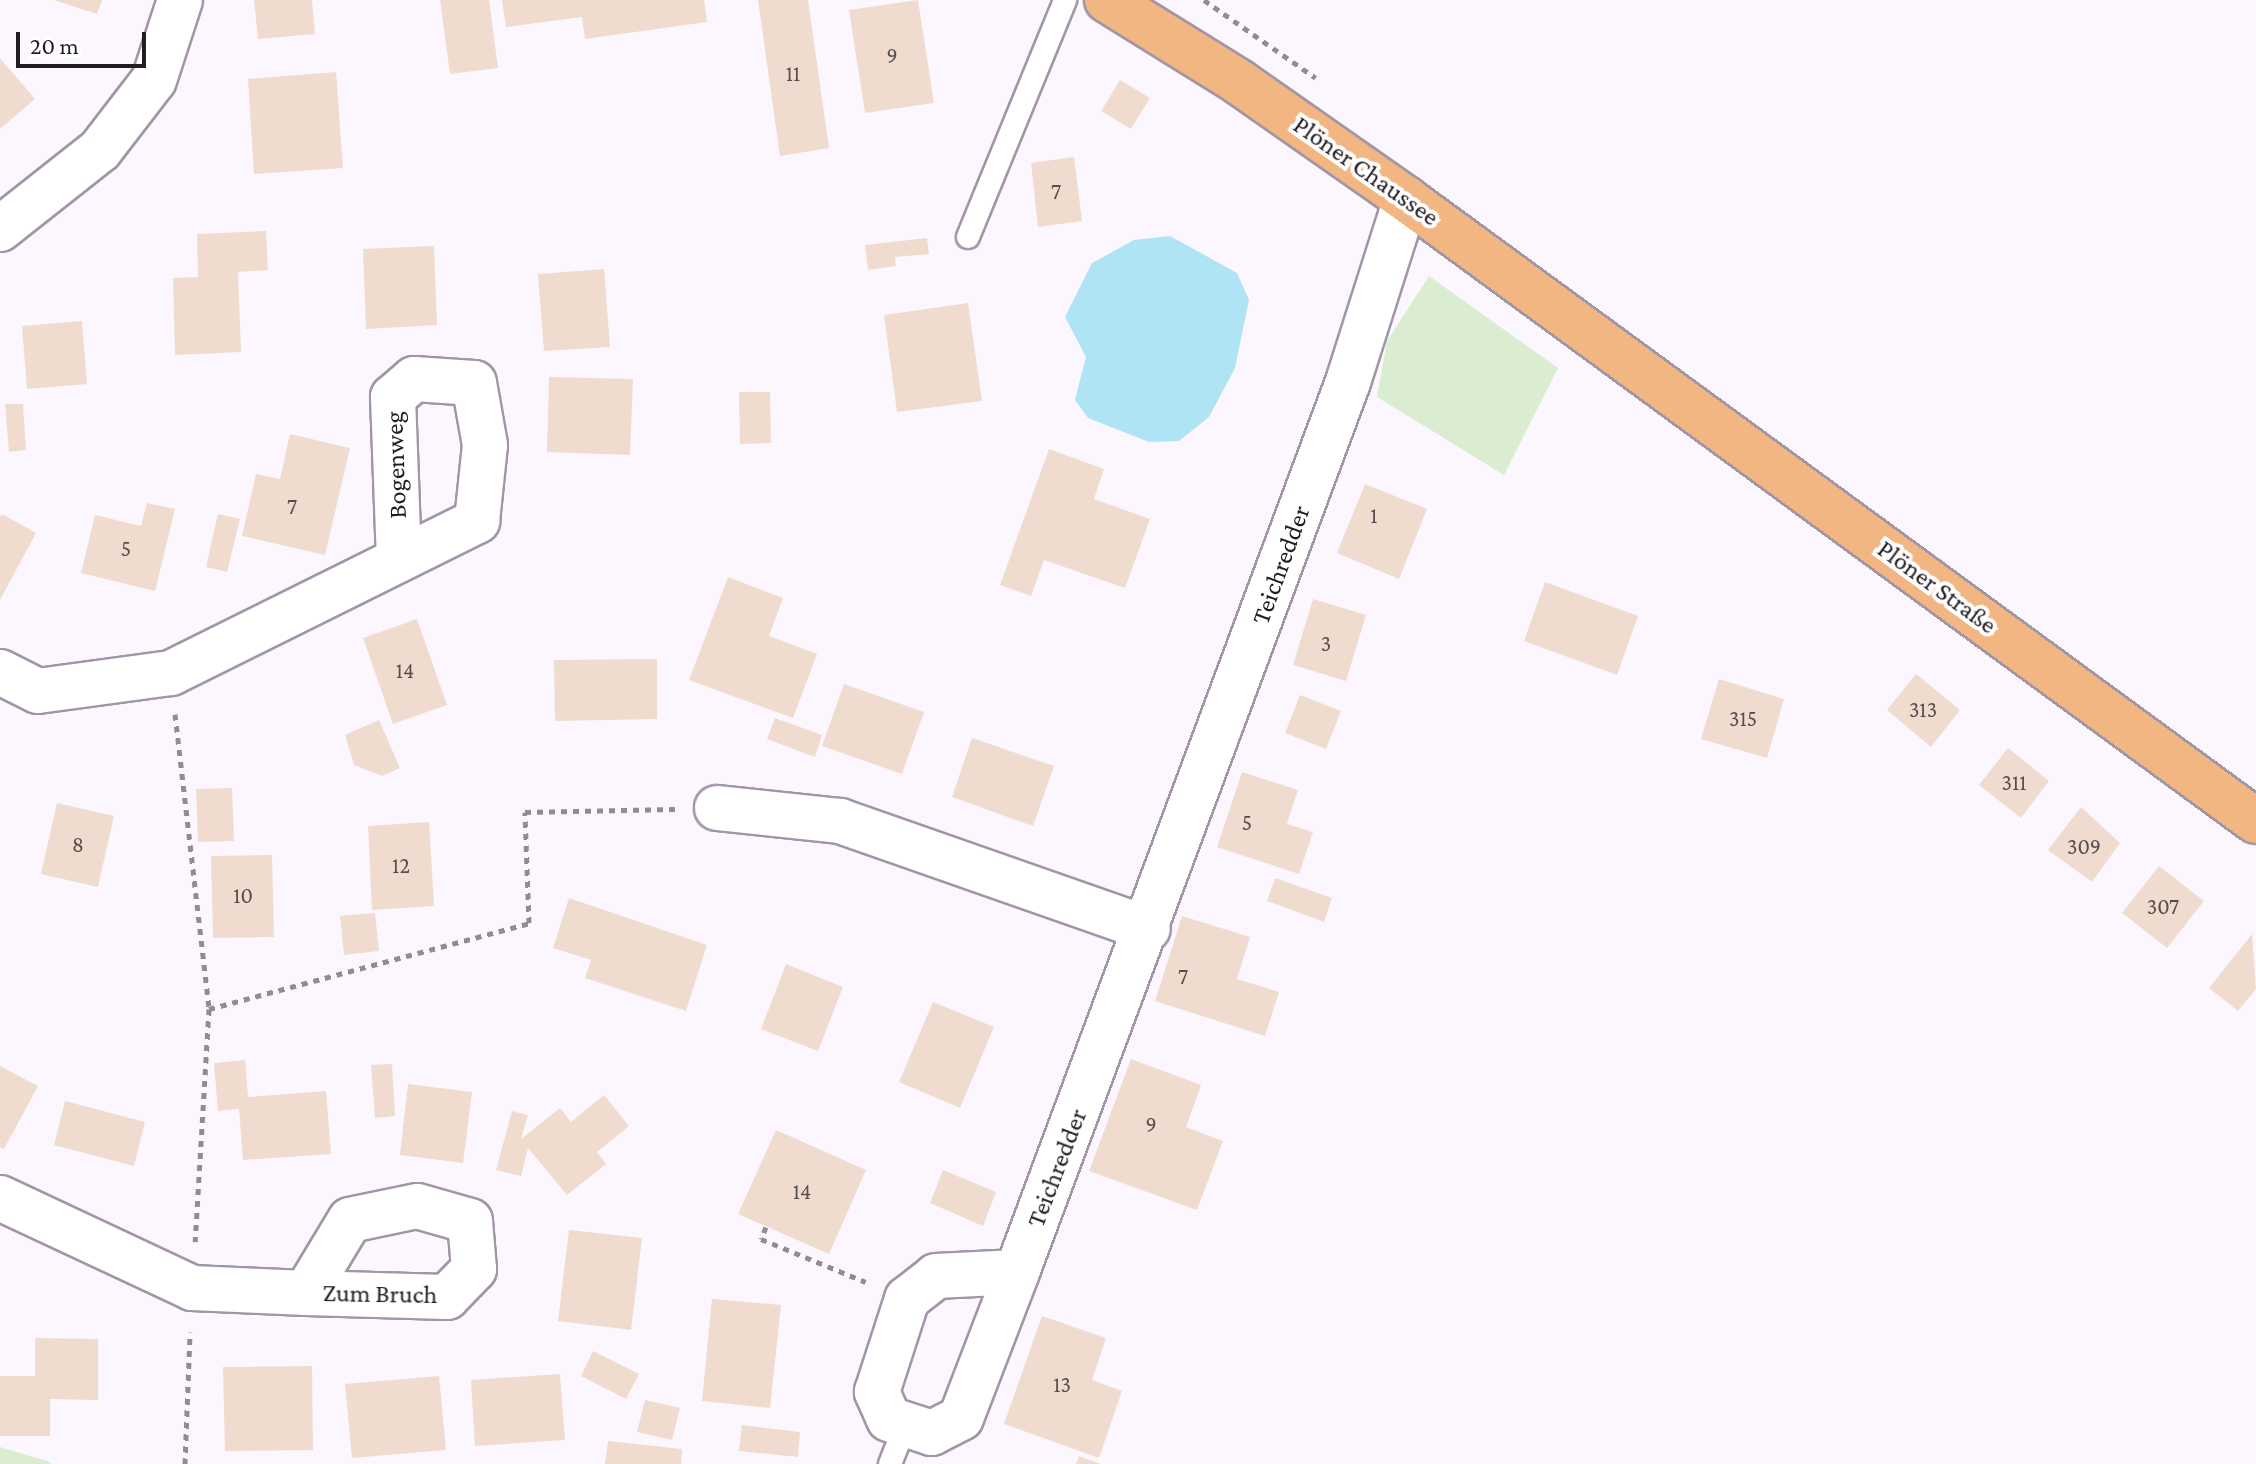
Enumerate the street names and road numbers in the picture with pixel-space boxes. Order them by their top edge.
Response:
street label: Plöner Chaussee [1287,109,1445,233]
street label: Bogenweg [379,411,413,519]
street label: Teichredder [1245,501,1317,629]
street label: Plöner Straße [1871,533,2003,641]
street label: Teichredder [1020,1104,1094,1232]
street label: Zum Bruch [322,1277,438,1311]

